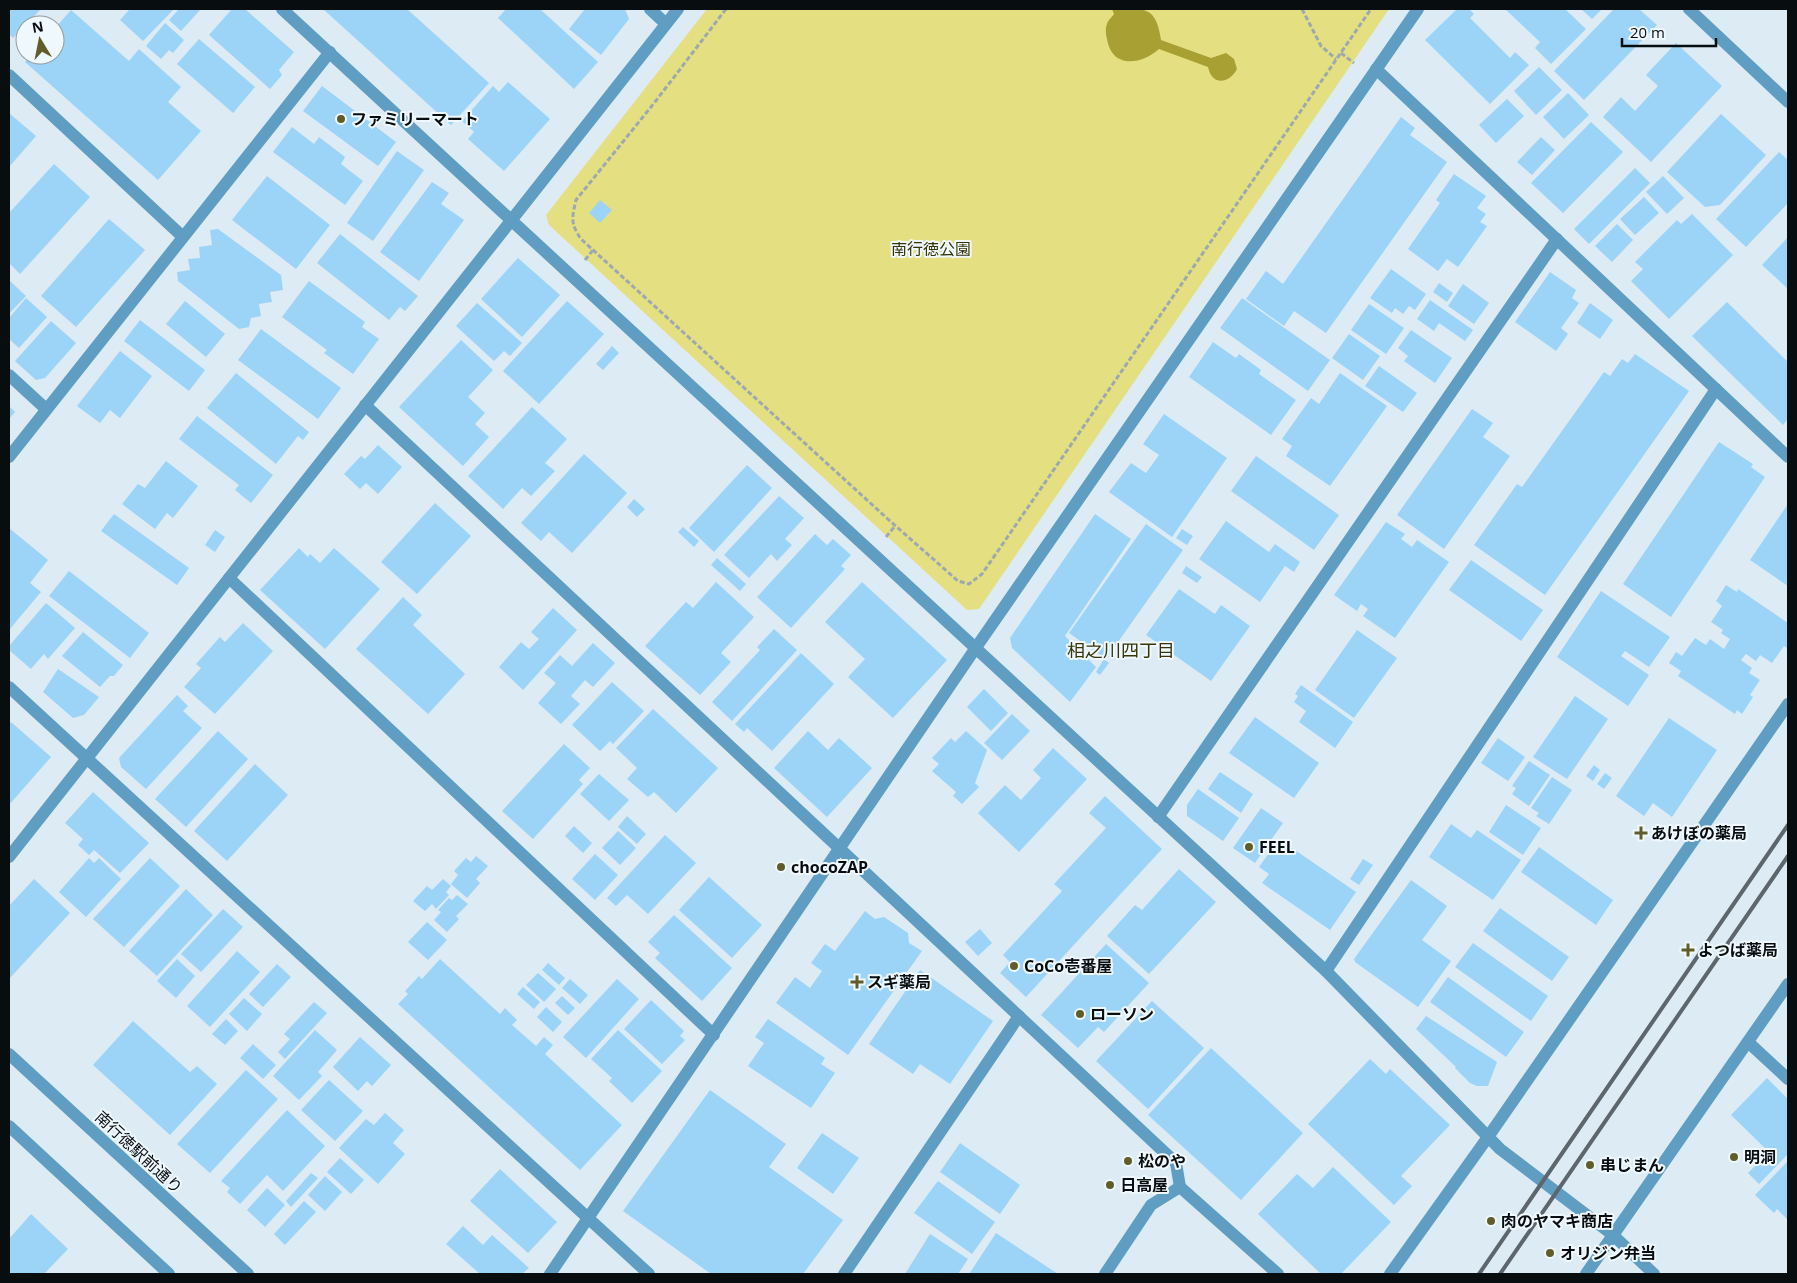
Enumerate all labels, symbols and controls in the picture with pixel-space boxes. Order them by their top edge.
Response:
north arrow [15,15,65,65]
scale bar [1622,15,1716,47]
text: N [30,16,45,37]
text: 20 m [1630,22,1665,42]
place label: ファミリーマート [351,108,479,130]
marker: ファミリーマート [335,113,347,125]
park label: 南行徳公園 [891,238,971,260]
district label: 相之川四丁目 [1067,638,1175,662]
place label: あけぼの薬局 [1651,822,1747,844]
marker: あけぼの薬局 [1635,827,1647,839]
place label: FEEL [1259,836,1295,858]
marker: FEEL [1243,841,1255,853]
place label: chocoZAP [791,856,868,878]
marker: chocoZAP [775,861,787,873]
place label: よつば薬局 [1698,939,1778,961]
marker: よつば薬局 [1682,944,1694,956]
place label: CoCo壱番屋 [1024,955,1112,977]
marker: CoCo壱番屋 [1008,960,1020,972]
place label: スギ薬局 [867,971,931,993]
marker: スギ薬局 [851,976,863,988]
place label: ローソン [1090,1003,1154,1025]
marker: ローソン [1074,1008,1086,1020]
street label: 南行徳駅前通り [91,1106,187,1198]
place label: 明洞 [1744,1146,1776,1168]
place label: 松のや [1138,1150,1186,1172]
marker: 明洞 [1728,1151,1740,1163]
place label: 串じまん [1600,1154,1664,1176]
marker: 松のや [1122,1155,1134,1167]
marker: 串じまん [1584,1159,1596,1171]
place label: 日高屋 [1120,1174,1168,1196]
marker: 日高屋 [1104,1179,1116,1191]
place label: 肉のヤマキ商店 [1501,1210,1613,1232]
marker: 肉のヤマキ商店 [1485,1215,1497,1227]
place label: オリジン弁当 [1560,1242,1656,1264]
marker: オリジン弁当 [1544,1247,1556,1259]

